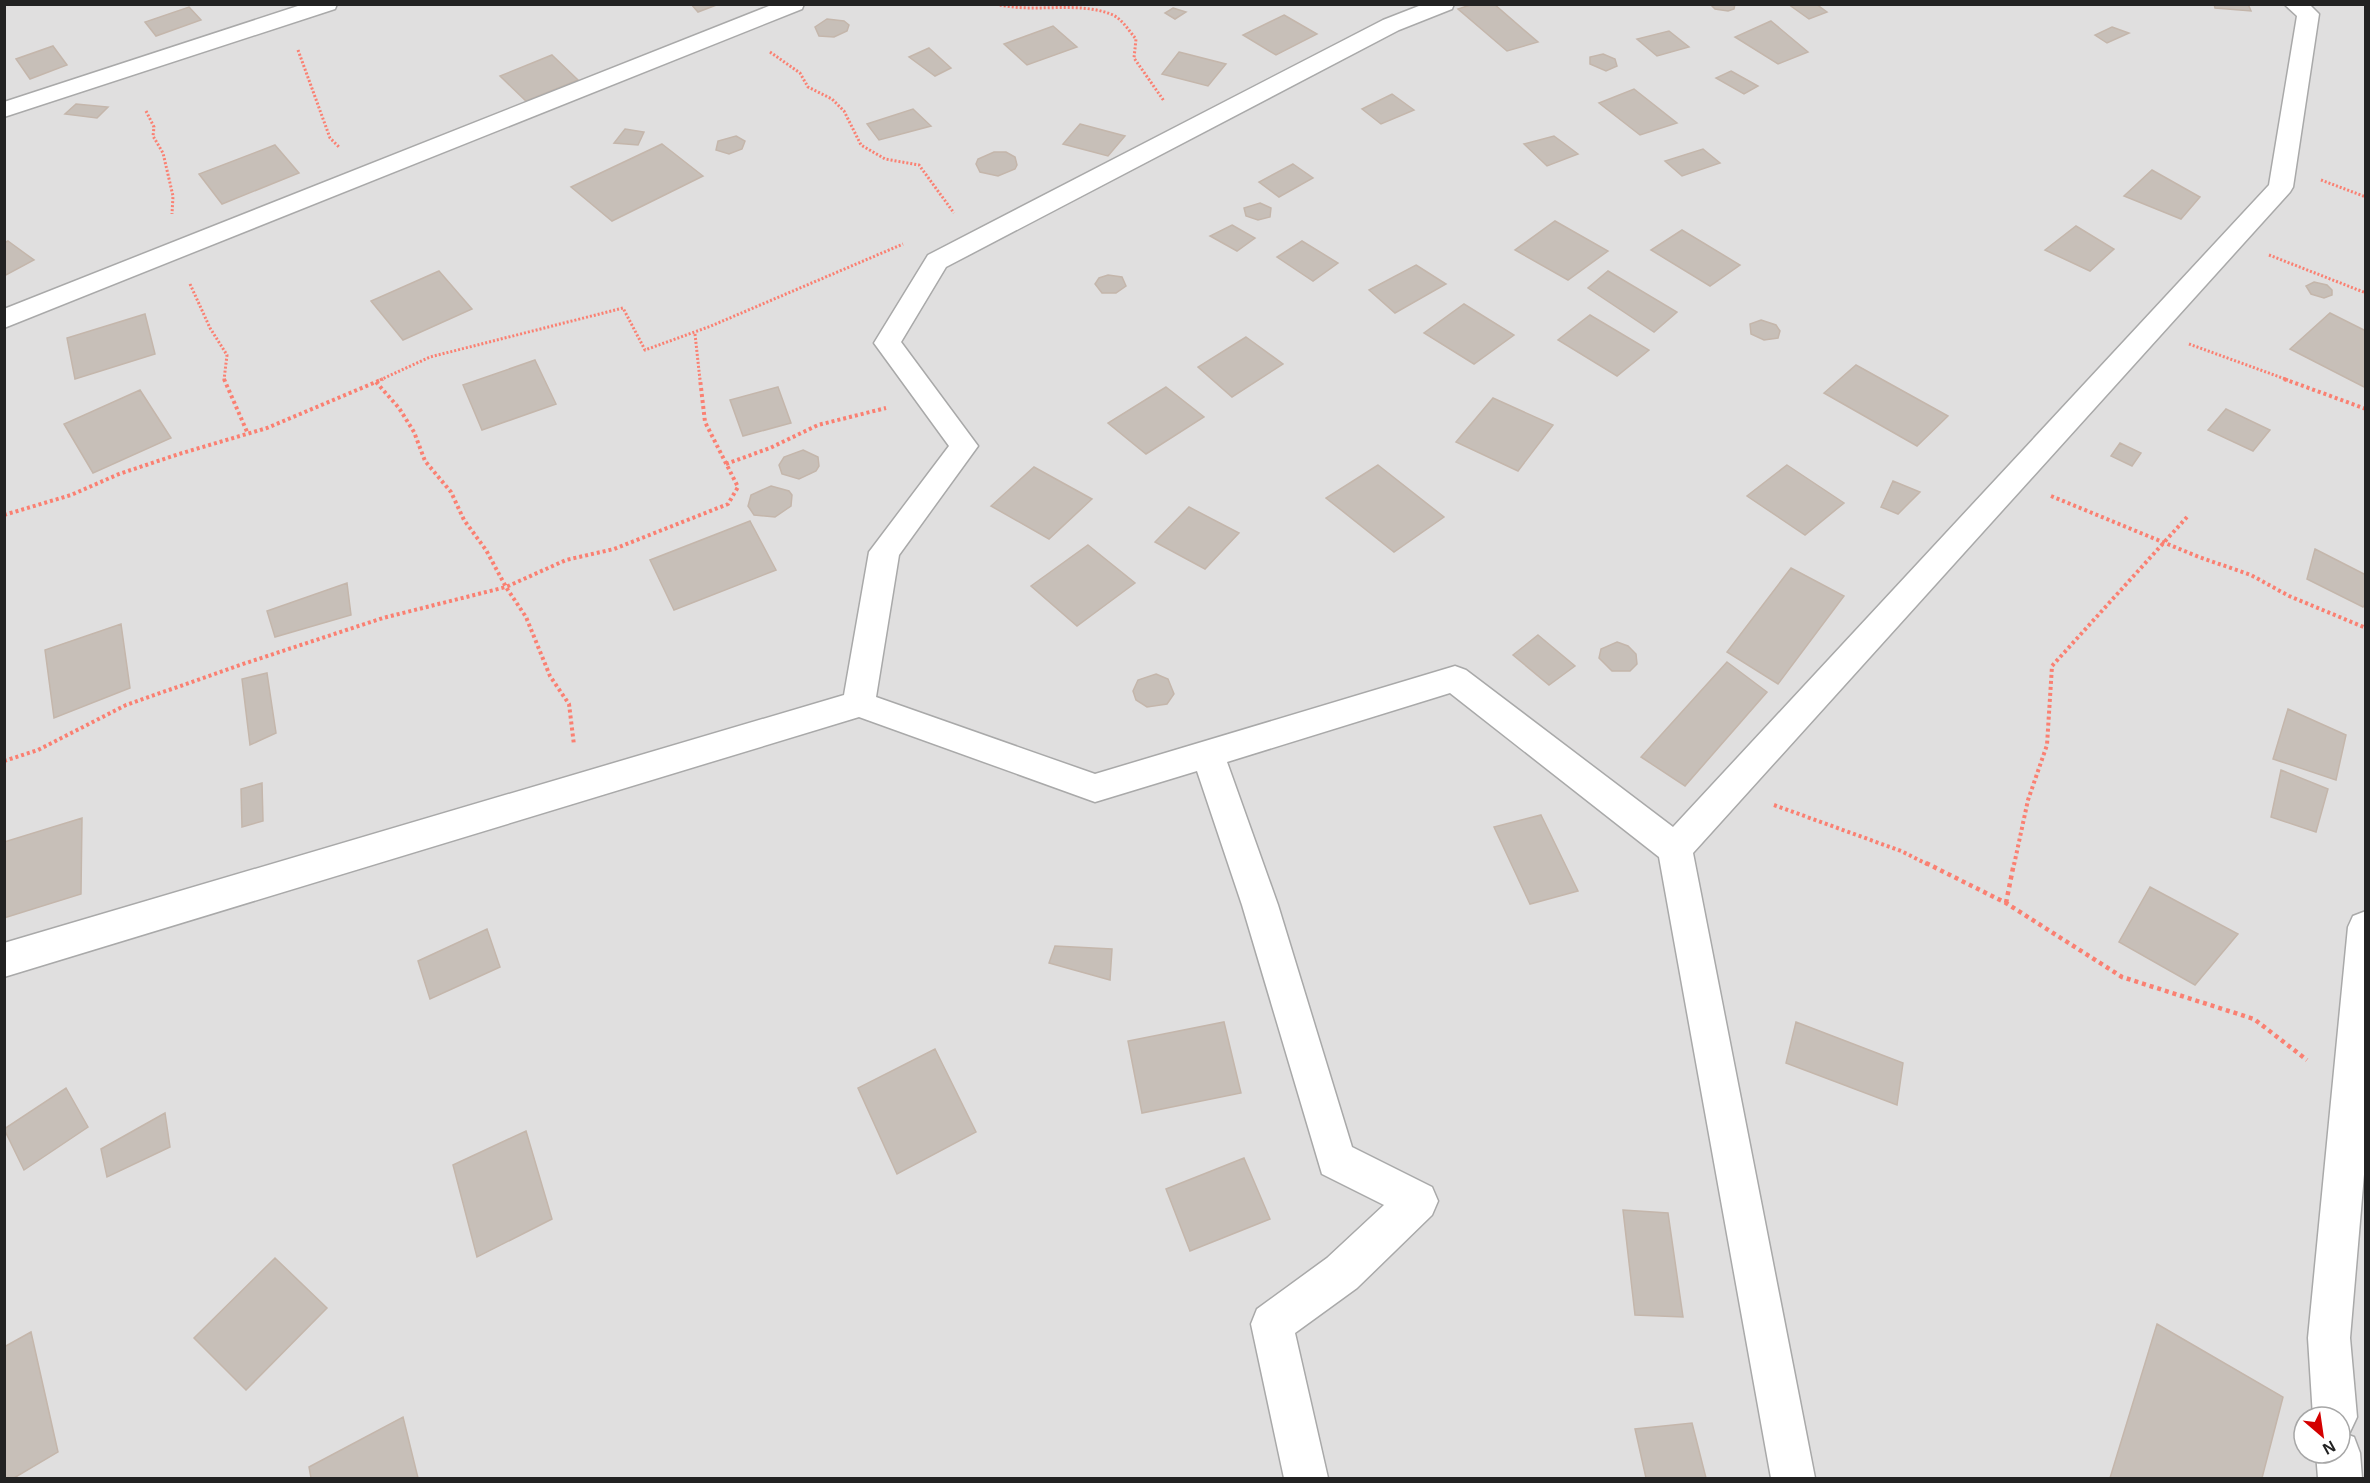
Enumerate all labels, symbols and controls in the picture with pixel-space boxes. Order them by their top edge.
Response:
north arrow [2292,1405,2352,1465]
text: N [2320,1437,2338,1458]

